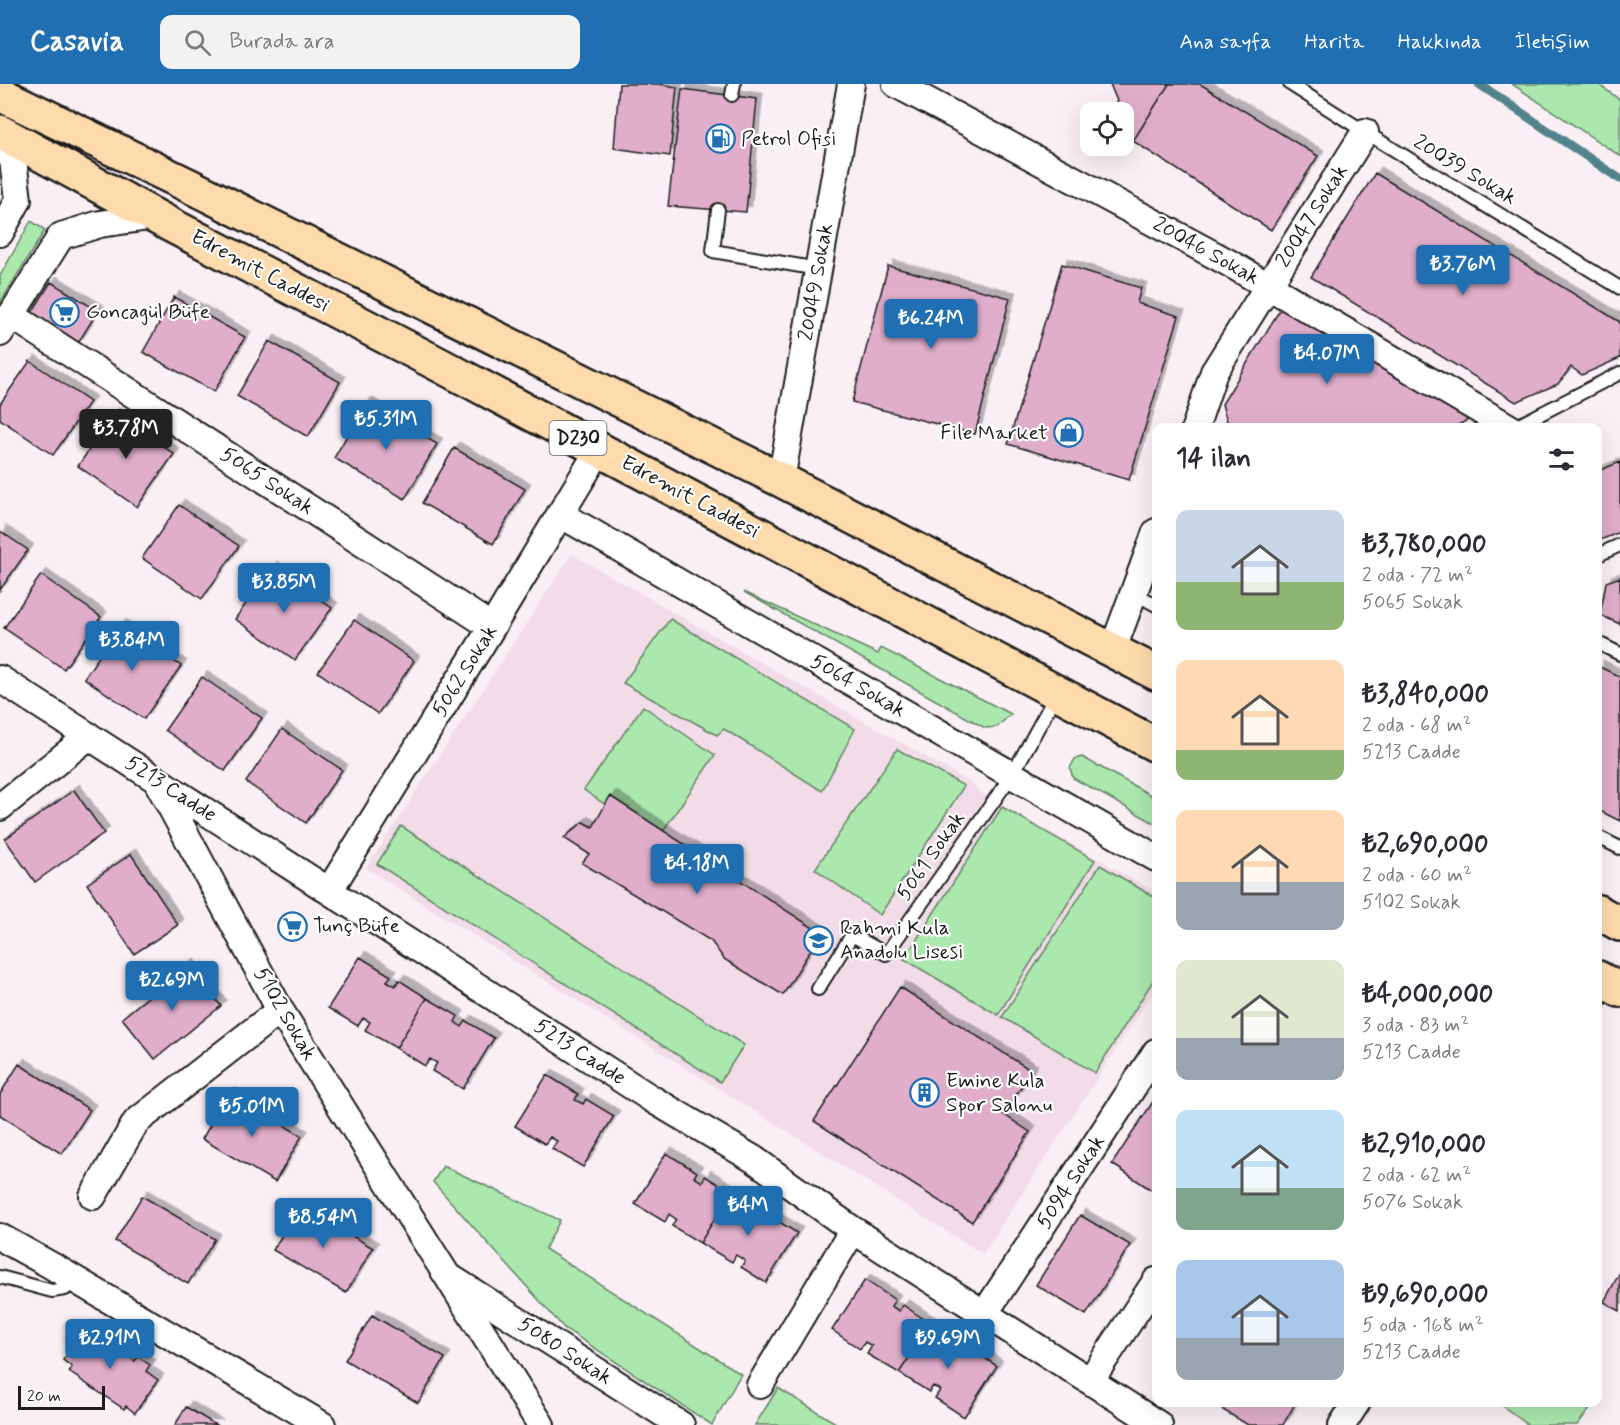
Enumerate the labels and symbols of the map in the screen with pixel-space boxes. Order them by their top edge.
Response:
fuel station icon: Petrol Ofisi [704,123,736,155]
place label: Petrol Ofisi [741,125,837,153]
street label: 20039 Sokak [1408,128,1522,212]
street label: 20047 Sokak [1269,159,1355,273]
street label: 20046 Sokak [1148,210,1264,292]
street label: 20049 Sokak [792,221,840,343]
street label: Edremit Caddesi [186,223,334,319]
pin: ₺3.76M [1414,245,1512,296]
supermarket icon: Goncagül Büfe [49,296,81,328]
place label: Goncagül Büfe [86,298,210,326]
pin: ₺6.24M [882,299,980,350]
pin: ₺4.07M [1278,334,1376,385]
pin: ₺5.31M [337,400,435,451]
pin: ₺3.78M [77,409,175,460]
shop icon: File Market [1053,417,1085,449]
place label: File Market [940,419,1048,447]
road number: D230 [550,421,606,455]
street label: 5065 Sokak [215,440,319,522]
street label: Edremit Caddesi [616,449,764,545]
pin: ₺3.85M [235,563,333,614]
street label: 5062 Sokak [426,620,504,722]
pin: ₺3.84M [83,621,181,672]
street label: 5064 Sokak [805,647,911,725]
street label: 5213 Cadde [120,749,222,829]
street label: 5061 Sokak [890,806,972,906]
pin: ₺4.18M [648,844,746,895]
supermarket icon: Tunç Büfe [276,910,308,942]
place label: Tunç Büfe [313,912,400,940]
place label: Rahmi Kula Anadolu Lisesi [840,914,964,966]
school or university icon: Rahmi Kula Anadolu Lisesi [803,924,835,956]
pin: ₺2.69M [123,961,221,1012]
street label: 5102 Sokak [247,962,323,1066]
street label: 5213 Cadde [529,1012,631,1092]
place label: Emine Kula Spor Salonu [946,1067,1052,1119]
building icon: Emine Kula Spor Salonu [909,1077,941,1109]
pin: ₺5.01M [203,1087,301,1138]
street label: 5094 Sokak [1030,1130,1112,1234]
pin: ₺4M [719,1186,777,1237]
pin: ₺8.54M [274,1198,372,1249]
street label: 5080 Sokak [513,1310,617,1392]
pin: ₺2.91M [61,1319,159,1370]
pin: ₺9.69M [899,1319,997,1370]
scale bar [18,1383,105,1410]

